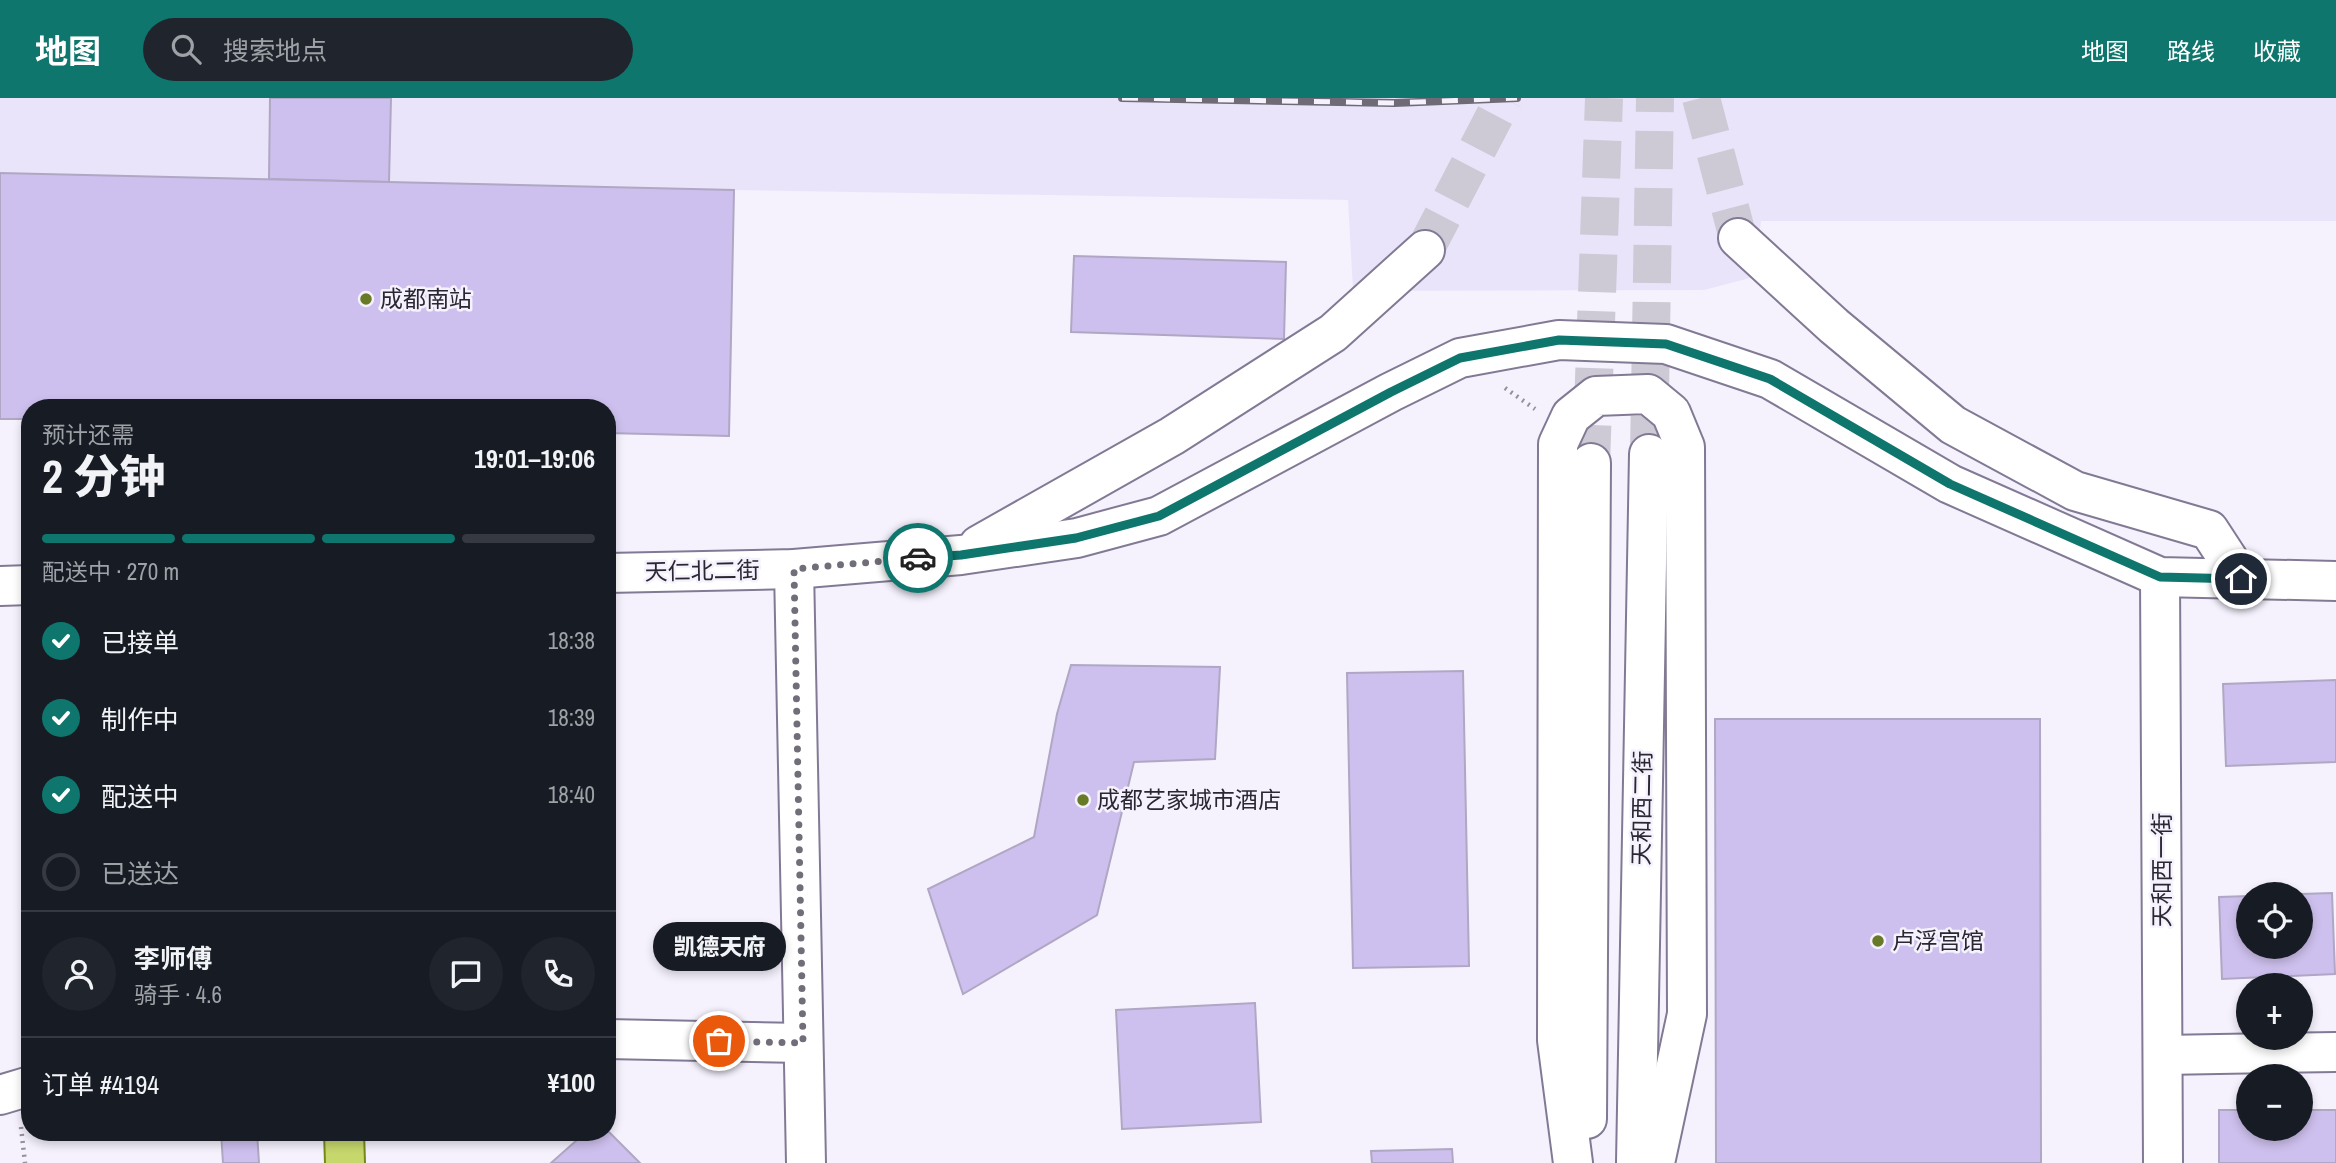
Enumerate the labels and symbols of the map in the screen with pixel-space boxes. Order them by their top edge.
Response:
place label: 成都南站 [380,283,472,314]
marker: 成都南站 [358,291,374,307]
courier [883,523,953,593]
pin [2211,549,2271,609]
street label: 天仁北二街 [644,554,760,587]
street label: 天和西二街 [1625,750,1658,866]
place label: 成都艺家城市酒店 [1097,784,1281,815]
marker: 成都艺家城市酒店 [1075,792,1091,808]
street label: 天和西一街 [2146,813,2177,928]
callout: 凯德天府 [652,922,786,971]
place label: 卢浮宫馆 [1892,925,1984,956]
marker: 卢浮宫馆 [1870,933,1886,949]
pin [689,1011,749,1071]

